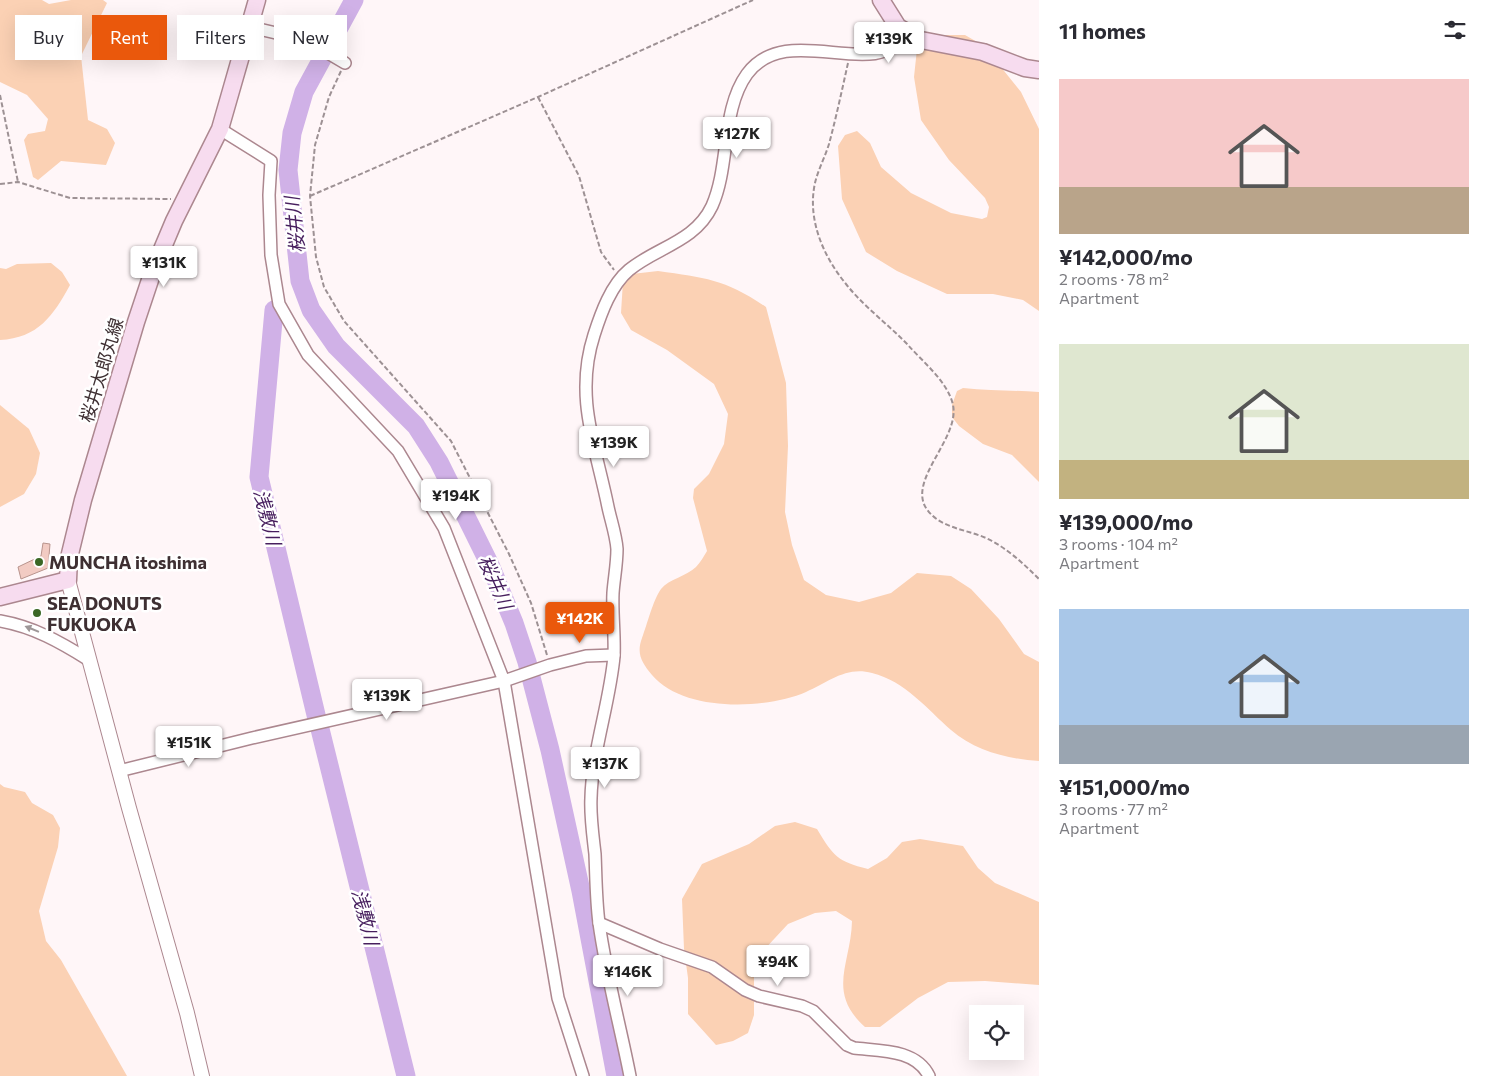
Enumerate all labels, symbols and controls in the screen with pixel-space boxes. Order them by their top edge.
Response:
chip: Buy [15,15,82,60]
chip: Rent [92,15,167,60]
chip: Filters [177,15,264,60]
chip: New [274,15,347,60]
icon: filters [1441,16,1469,44]
text: 11 homes [1059,18,1146,43]
pin: ¥139K [854,22,924,64]
text: ¥139K [865,28,913,47]
icon: home [1219,111,1309,201]
pin: ¥127K [702,116,772,159]
text: ¥127K [714,123,760,142]
water label: 桜井川 [279,193,308,255]
text: ¥142,000/mo [1059,244,1193,269]
pin: ¥131K [129,246,199,288]
text: ¥131K [141,252,187,271]
text: 2 rooms · 78 m² [1059,269,1169,288]
text: Apartment [1059,288,1139,307]
street label: 桜井太郎丸線 [75,315,127,425]
icon: home [1219,376,1309,466]
pin: ¥139K [579,426,649,468]
text: ¥139K [590,432,638,451]
pin: ¥194K [421,478,491,521]
text: ¥194K [432,485,480,504]
water label: 浅敷川 [250,487,287,549]
text: ¥139,000/mo [1059,509,1193,534]
text: 3 rooms · 104 m² [1059,534,1178,553]
place label: MUNCHA itoshima [49,551,207,573]
water label: 桜井川 [474,551,519,615]
text: Apartment [1059,553,1139,572]
marker: MUNCHA itoshima [33,556,45,568]
place label: SEA DONUTS FUKUOKA [47,592,162,635]
pin: ¥142K [545,602,615,644]
marker: SEA DONUTS FUKUOKA [31,607,43,619]
text: ¥142K [556,608,604,627]
one-way arrow [25,624,39,632]
icon: home [1219,641,1309,731]
pin: ¥139K [352,678,422,721]
text: ¥139K [363,685,411,704]
pin: ¥151K [154,726,224,768]
text: ¥151K [166,732,212,751]
pin: ¥137K [570,746,640,789]
text: ¥137K [582,753,628,772]
text: ¥151,000/mo [1059,774,1190,799]
text: 3 rooms · 77 m² [1059,799,1168,818]
text: Apartment [1059,818,1139,837]
water label: 浅敷川 [348,887,385,949]
pin: ¥94K [748,944,808,987]
text: ¥94K [757,951,799,970]
pin: ¥146K [593,954,663,997]
text: ¥146K [604,961,652,980]
map controls [969,1005,1024,1060]
button: locate [969,1005,1024,1060]

